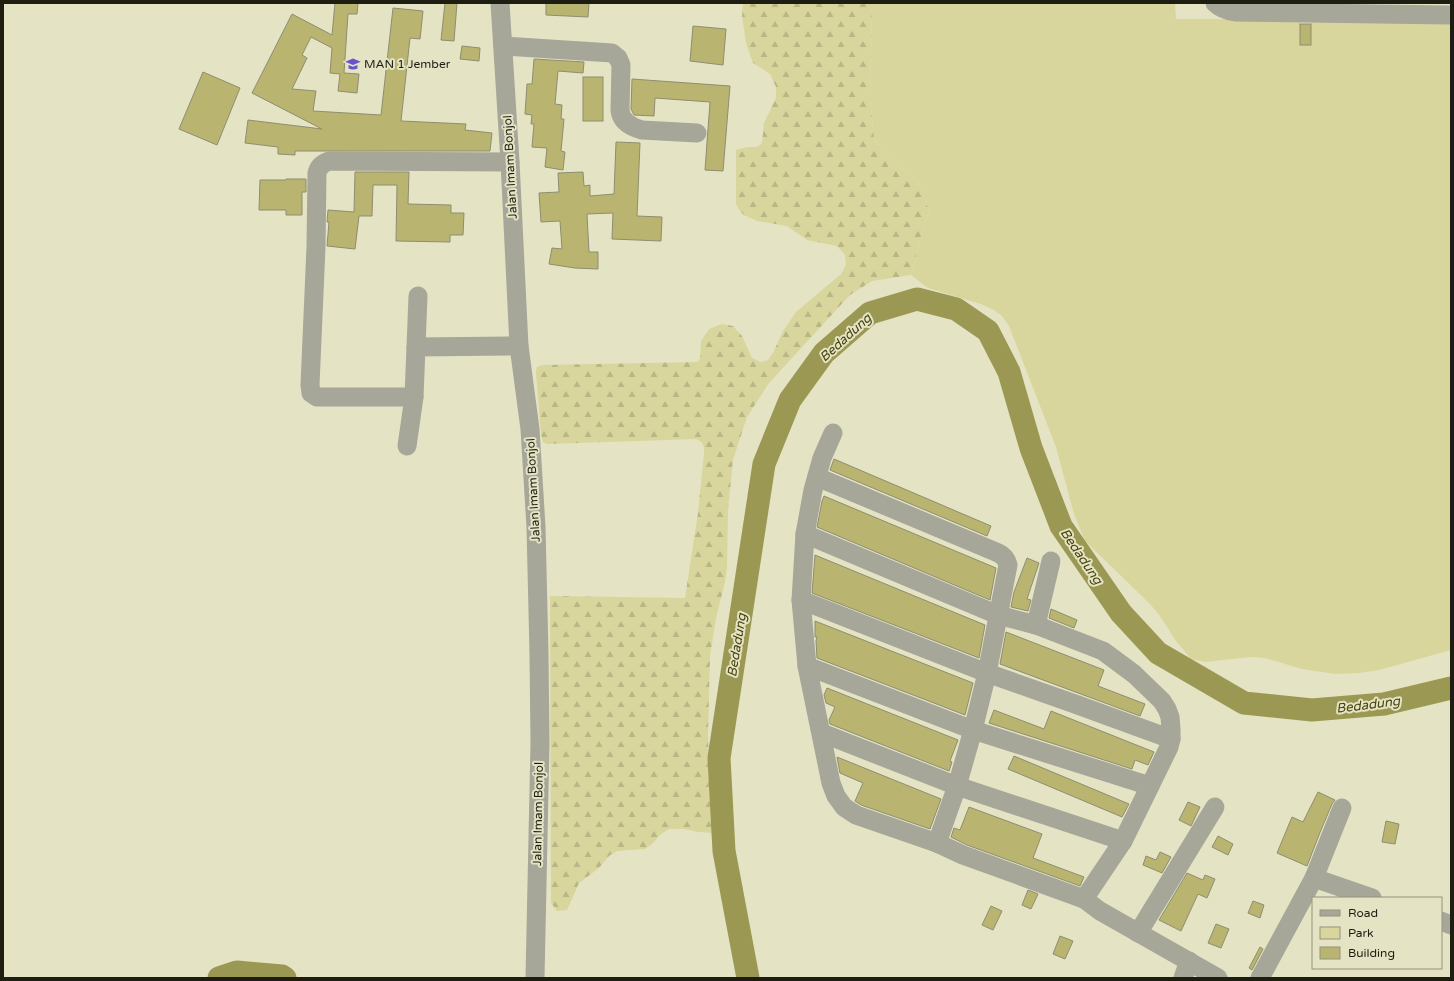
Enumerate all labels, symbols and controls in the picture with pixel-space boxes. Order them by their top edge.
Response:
school or university icon: MAN 1 Jember [345,56,361,72]
place label: MAN 1 Jember [364,57,451,71]
street label: Jalan Imam Bonjol [500,115,520,219]
water label: Bedadung [817,310,875,365]
street label: Jalan Imam Bonjol [523,438,543,542]
water label: Bedadung [1057,526,1106,588]
water label: Bedadung [724,611,750,678]
water label: Bedadung [1335,693,1402,717]
street label: Jalan Imam Bonjol [530,762,546,866]
legend [1312,897,1442,969]
text: Road [1348,906,1378,920]
text: Park [1348,926,1374,940]
text: Building [1348,946,1395,960]

